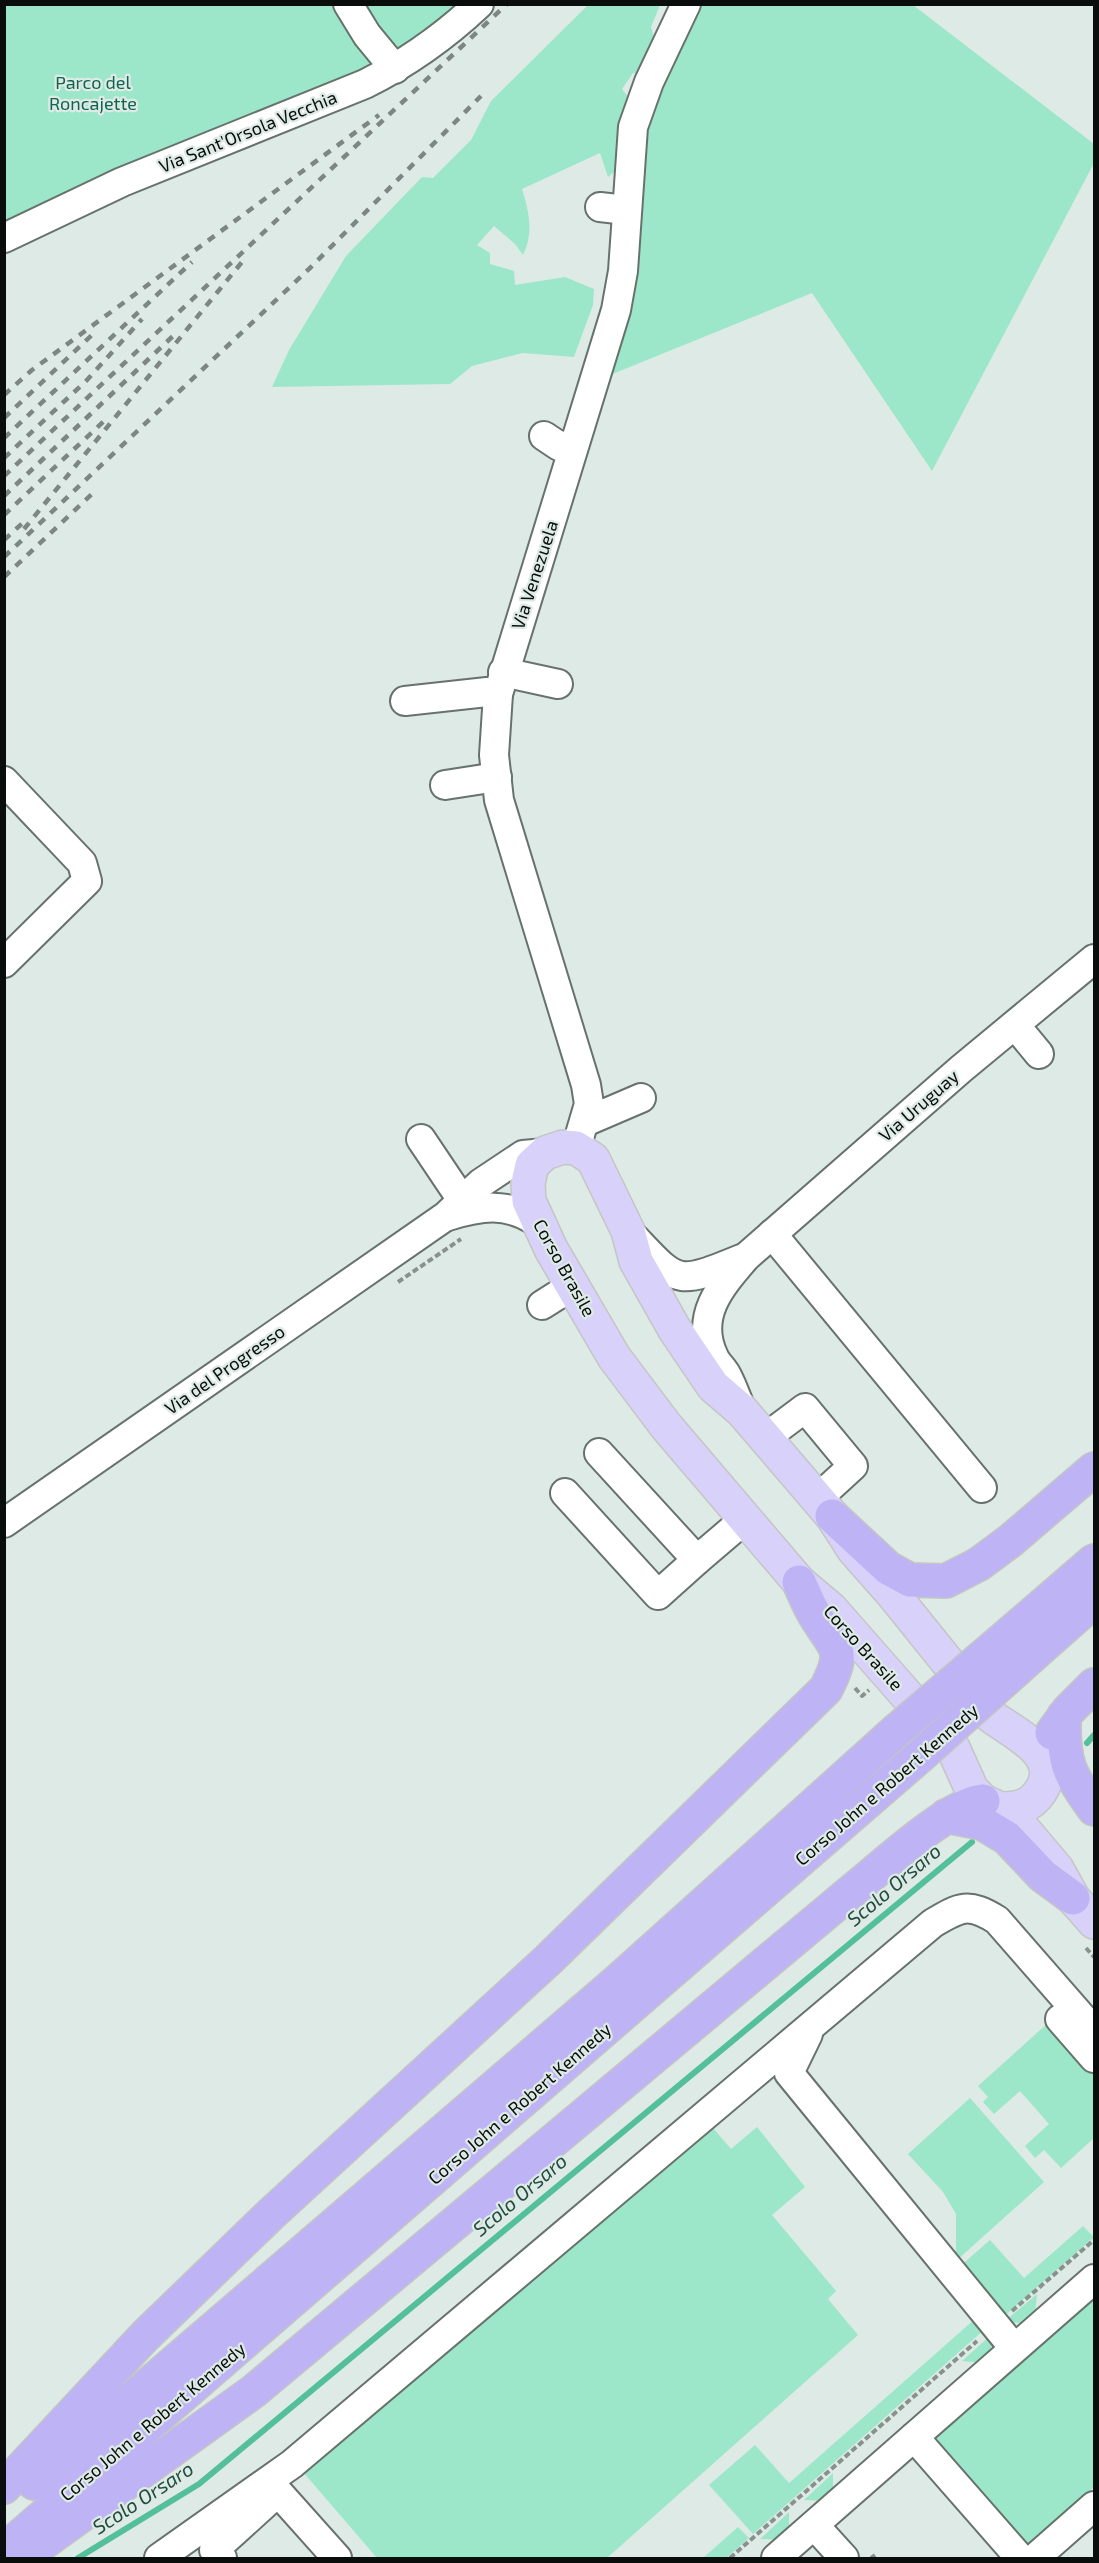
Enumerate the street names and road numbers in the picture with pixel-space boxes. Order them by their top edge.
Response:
street label: Via Sant'Orsola Vecchia [155,85,340,177]
street label: Via Venezuela [506,517,562,632]
street label: Via Uruguay [874,1064,963,1146]
street label: Corso Brasile [529,1215,601,1320]
street label: Via del Progresso [160,1320,289,1419]
street label: Corso Brasile [819,1600,908,1695]
street label: Corso John e Robert Kennedy [790,1698,983,1870]
street label: Corso John e Robert Kennedy [423,2017,616,2189]
street label: Corso John e Robert Kennedy [55,2337,250,2505]

